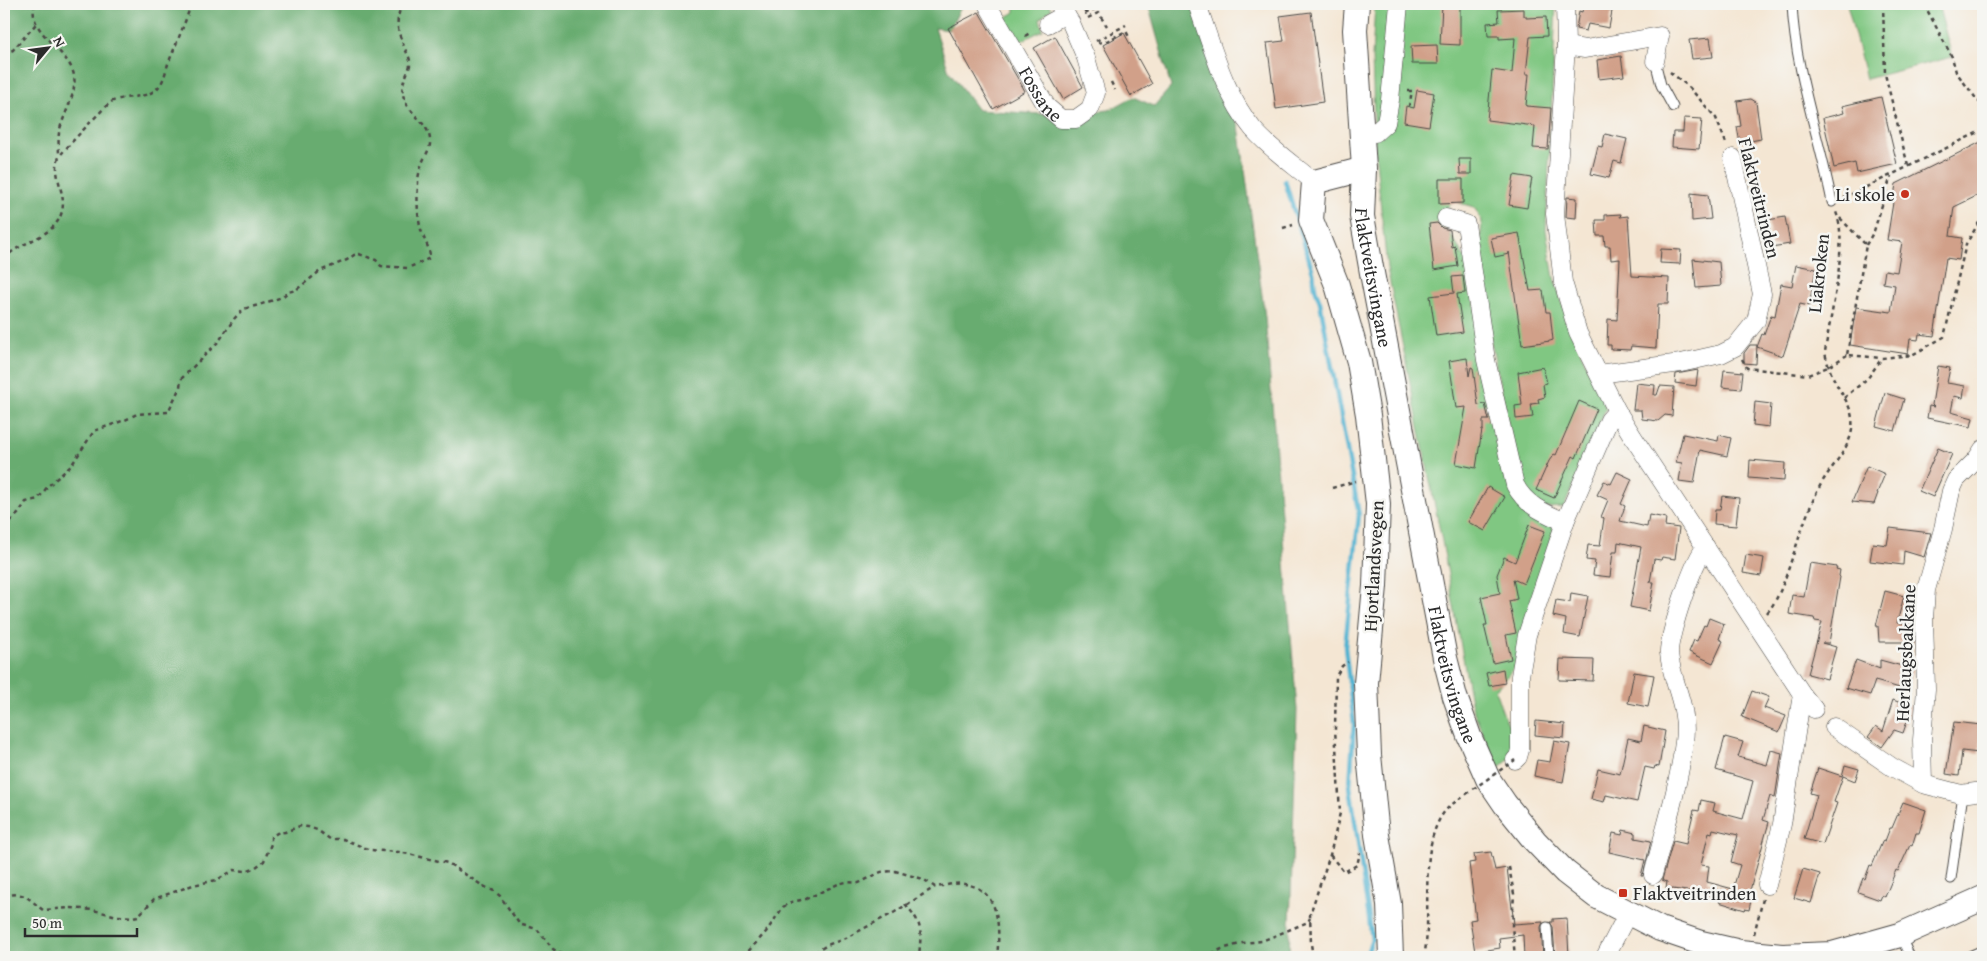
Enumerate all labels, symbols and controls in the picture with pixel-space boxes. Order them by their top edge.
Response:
north arrow [22,22,72,72]
text: N [48,33,71,51]
street label: Fossane [1012,61,1069,129]
street label: Flaktveitrinden [1731,135,1789,262]
place label: Li skole [1835,180,1895,208]
marker: Li skole [1899,188,1911,200]
street label: Flaktveitsvingane [1348,207,1400,350]
street label: Liakroken [1800,232,1836,314]
street label: Hjortlandsvegen [1356,499,1390,632]
street label: Herlaugsbakkane [1887,583,1923,722]
street label: Flaktveitsvingane [1421,604,1485,748]
place label: Flaktveitrinden [1633,879,1757,907]
marker: Flaktveitrinden [1617,887,1629,899]
scale bar [25,906,138,938]
text: 50 m [32,912,63,933]

